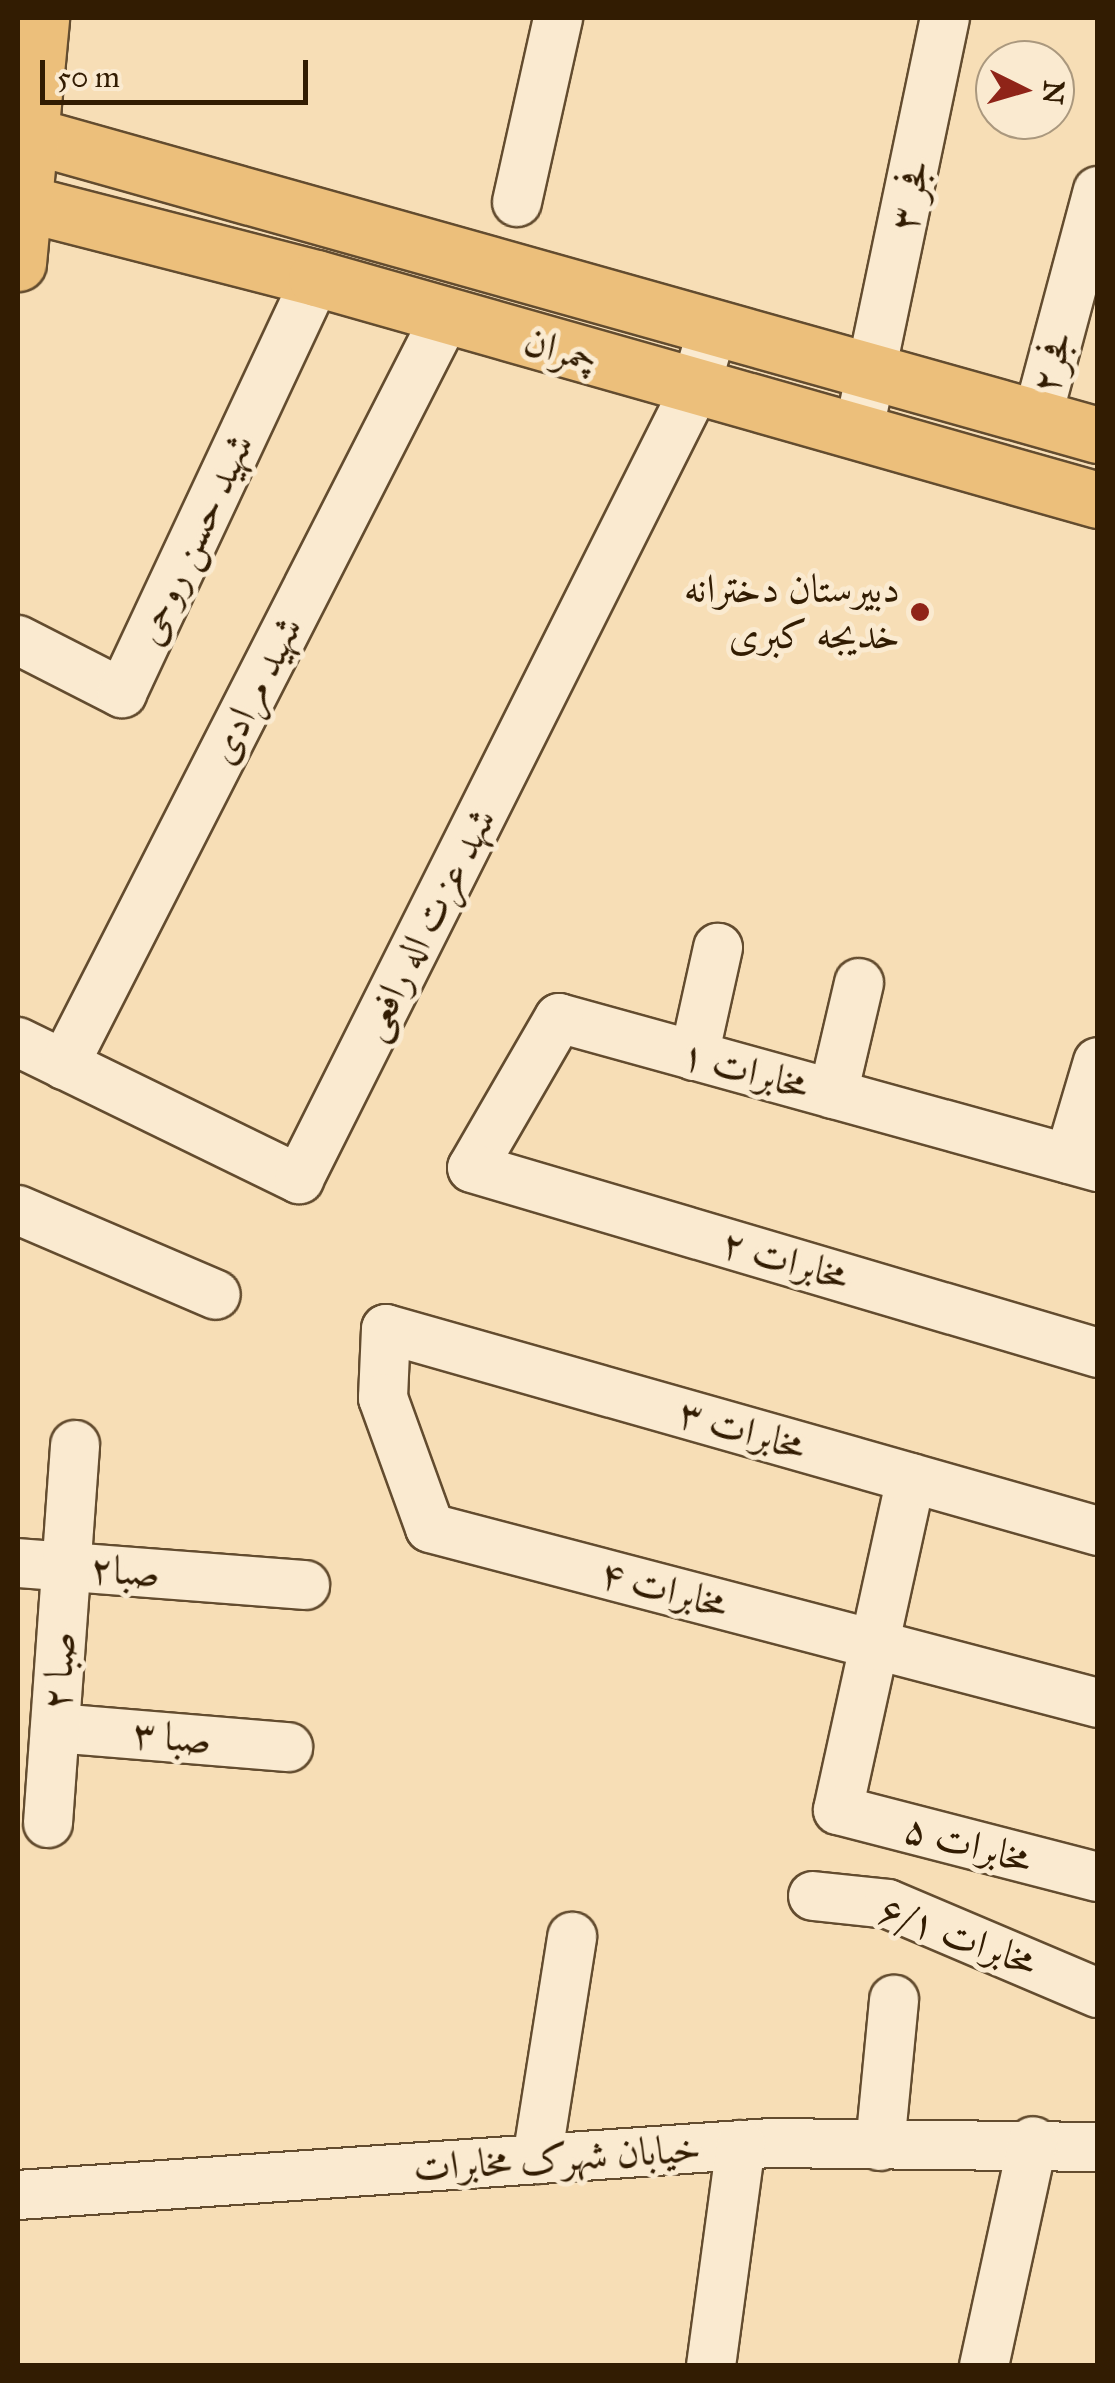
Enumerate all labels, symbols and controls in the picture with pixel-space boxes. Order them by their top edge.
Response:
scale bar [45,40,312,102]
north arrow [975,40,1075,140]
text: 50 m [57,59,120,95]
text: N [1035,79,1072,106]
street label: فجر ۳ [880,155,940,235]
street label: چمران [519,317,603,383]
street label: فجر۲ [1021,325,1083,399]
street label: شهید حسن روحی [124,426,264,652]
place label: دبیرستان دخترانه خدیجه کبری [684,565,900,659]
marker: دبیرستان دخترانه خدیجه کبری [909,601,931,623]
street label: شهید مرادی [197,608,313,772]
street label: شهد عزت اله رافعی [348,800,506,1048]
street label: مخابرات ۱ [676,1030,814,1110]
street label: مخابرات ۲ [716,1219,854,1301]
street label: مخابرات ۳ [673,1389,811,1471]
street label: صبا۲ [88,1545,162,1597]
street label: مخابرات ۴ [595,1549,733,1629]
street label: صبا ۲ [32,1630,86,1712]
street label: صبا ۳ [131,1710,213,1764]
street label: مخابرات ۵ [899,1804,1037,1884]
street label: مخابرات ۶/۱ [873,1885,1043,1987]
street label: خیابان شهرک مخابرات [412,2124,702,2192]

